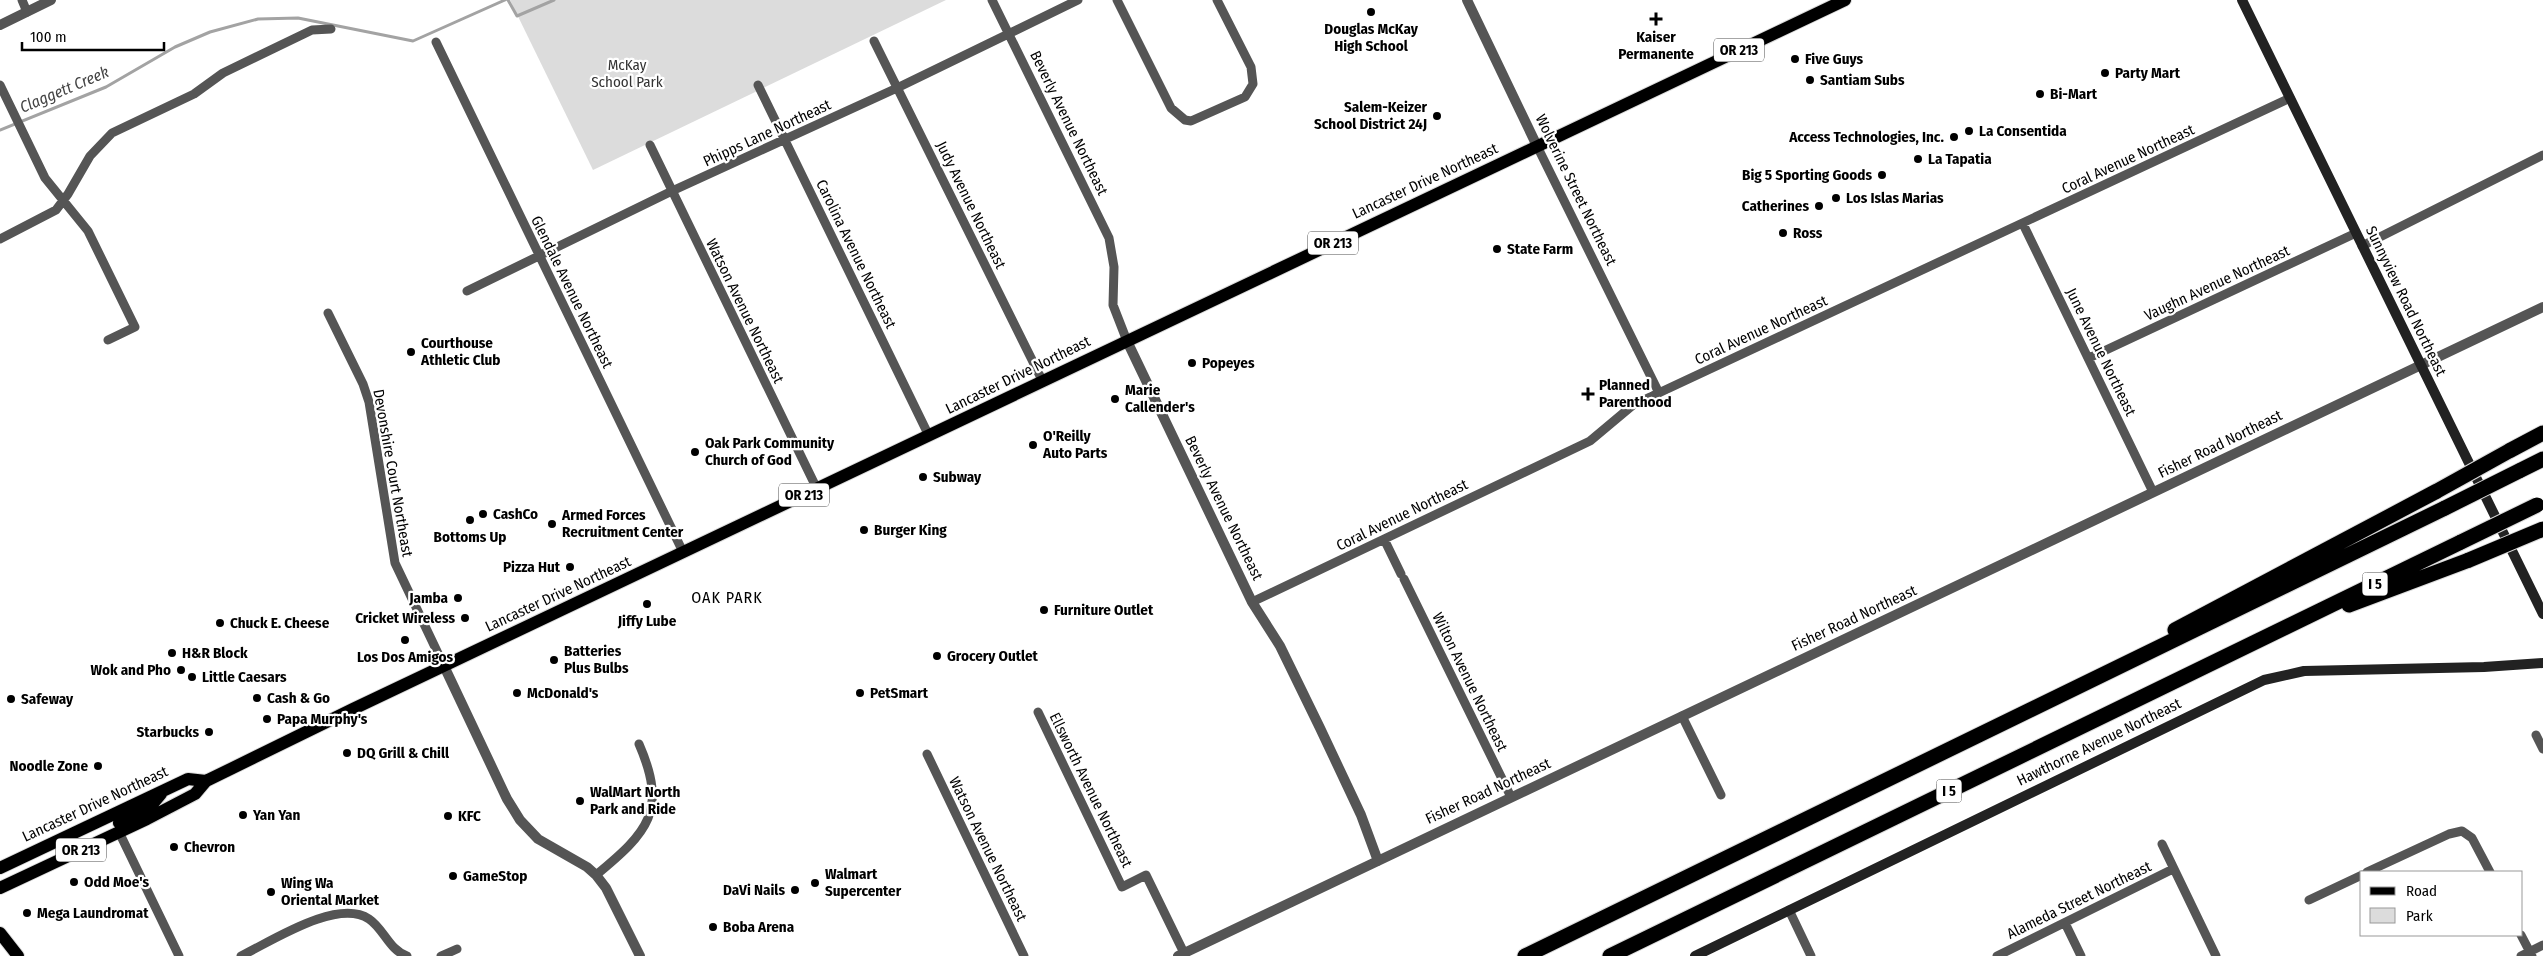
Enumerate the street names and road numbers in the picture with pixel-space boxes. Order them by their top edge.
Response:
road number: OR 213 [1714,38,1764,62]
street label: Beverly Avenue Northeast [1026,48,1112,198]
street label: Phipps Lane Northeast [700,95,834,170]
street label: Wolverine Street Northeast [1532,111,1621,269]
street label: Coral Avenue Northeast [2059,120,2197,198]
street label: Judy Avenue Northeast [932,138,1010,272]
street label: Lancaster Drive Northeast [1349,139,1501,223]
street label: Carolina Avenue Northeast [812,177,900,332]
street label: Glendale Avenue Northeast [527,213,617,371]
street label: Sunnyview Road Northeast [2362,223,2450,379]
road number: OR 213 [1308,232,1358,254]
street label: Watson Avenue Northeast [702,236,788,386]
street label: Vaughn Avenue Northeast [2142,241,2293,325]
street label: June Avenue Northeast [2062,285,2140,419]
street label: Coral Avenue Northeast [1692,291,1830,369]
street label: Lancaster Drive Northeast [943,332,1093,418]
street label: Devonshire Court Northeast [369,388,417,558]
street label: Fisher Road Northeast [2155,406,2285,482]
street label: Beverly Avenue Northeast [1181,433,1267,583]
street label: Coral Avenue Northeast [1333,475,1471,555]
road number: OR 213 [779,484,829,506]
street label: Lancaster Drive Northeast [482,552,634,636]
road number: I 5 [2362,572,2388,596]
street label: Fisher Road Northeast [1789,581,1919,655]
street label: Wilton Avenue Northeast [1428,610,1512,755]
street label: Hawthorne Avenue Northeast [2014,694,2184,790]
street label: Ellsworth Avenue Northeast [1046,710,1136,870]
street label: Fisher Road Northeast [1423,754,1553,828]
street label: Lancaster Drive Northeast [19,762,171,846]
street label: Watson Avenue Northeast [945,774,1031,924]
road number: I 5 [1936,779,1962,802]
road number: OR 213 [56,838,106,862]
street label: Alameda Street Northeast [2004,857,2154,943]

